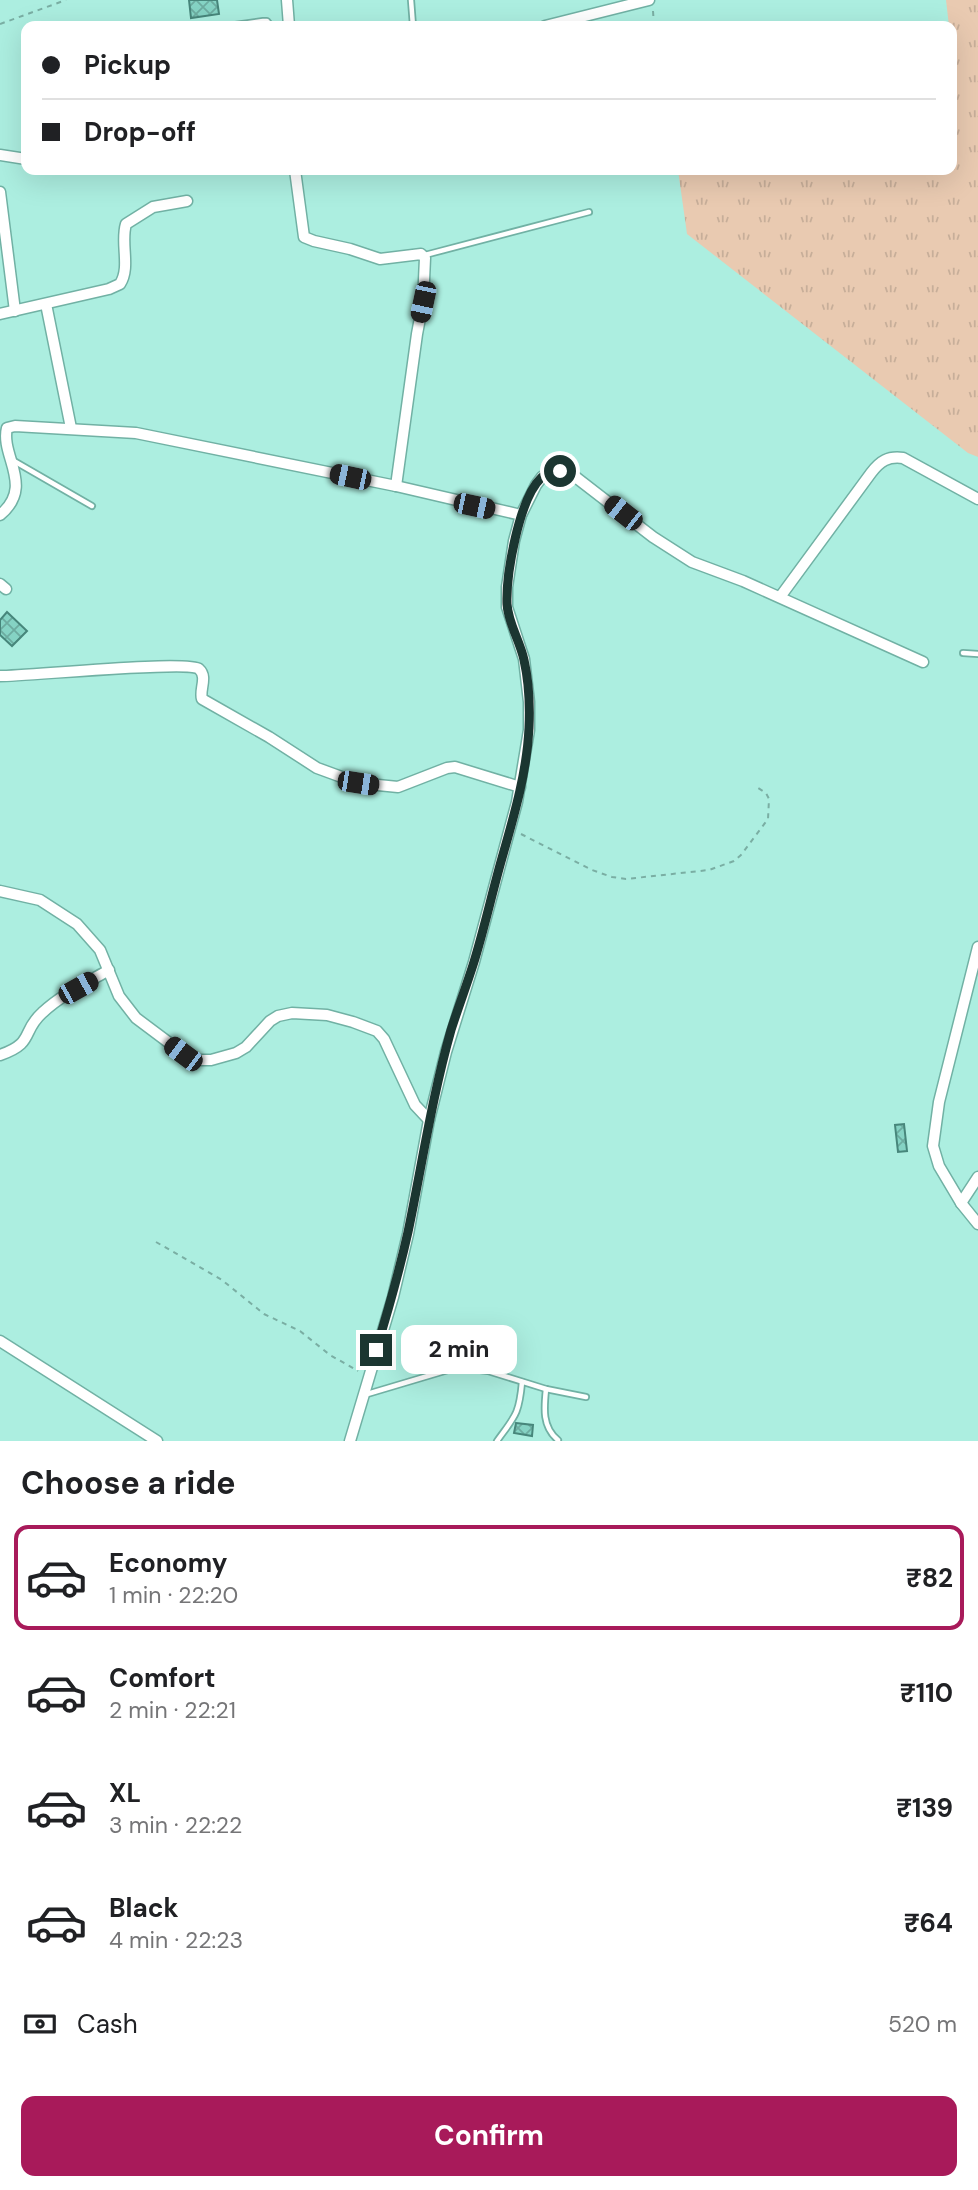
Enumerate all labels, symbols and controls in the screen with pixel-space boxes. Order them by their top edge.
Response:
text: Pickup [84,48,171,82]
text: Drop-off [84,115,196,149]
car [409,279,438,325]
route start [544,455,576,487]
car [328,462,373,492]
car [452,491,497,521]
car [600,492,647,534]
car [336,769,381,797]
car [55,969,102,1007]
car [160,1033,207,1075]
callout: 2 min [400,1326,516,1374]
route end [360,1334,392,1366]
text: 2 min [429,1334,489,1364]
text: Choose a ride [21,1462,236,1504]
icon: car [25,1546,88,1609]
text: Economy [109,1546,227,1580]
text: ₹82 [906,1561,953,1595]
text: 1 min · 22:20 [109,1580,238,1610]
icon: car [25,1661,88,1724]
text: Comfort [109,1661,215,1695]
text: ₹110 [900,1676,953,1710]
text: 2 min · 22:21 [109,1695,236,1725]
icon: car [25,1776,88,1839]
text: XL [109,1776,141,1810]
text: ₹139 [896,1791,953,1825]
text: 3 min · 22:22 [109,1810,242,1840]
icon: car [25,1891,88,1954]
text: Black [109,1891,179,1925]
text: ₹64 [904,1906,953,1940]
text: 4 min · 22:23 [109,1925,243,1955]
icon: cash [21,2005,59,2043]
text: Cash [77,2007,138,2041]
text: 520 m [888,2009,957,2039]
button: Confirm [21,2096,957,2176]

